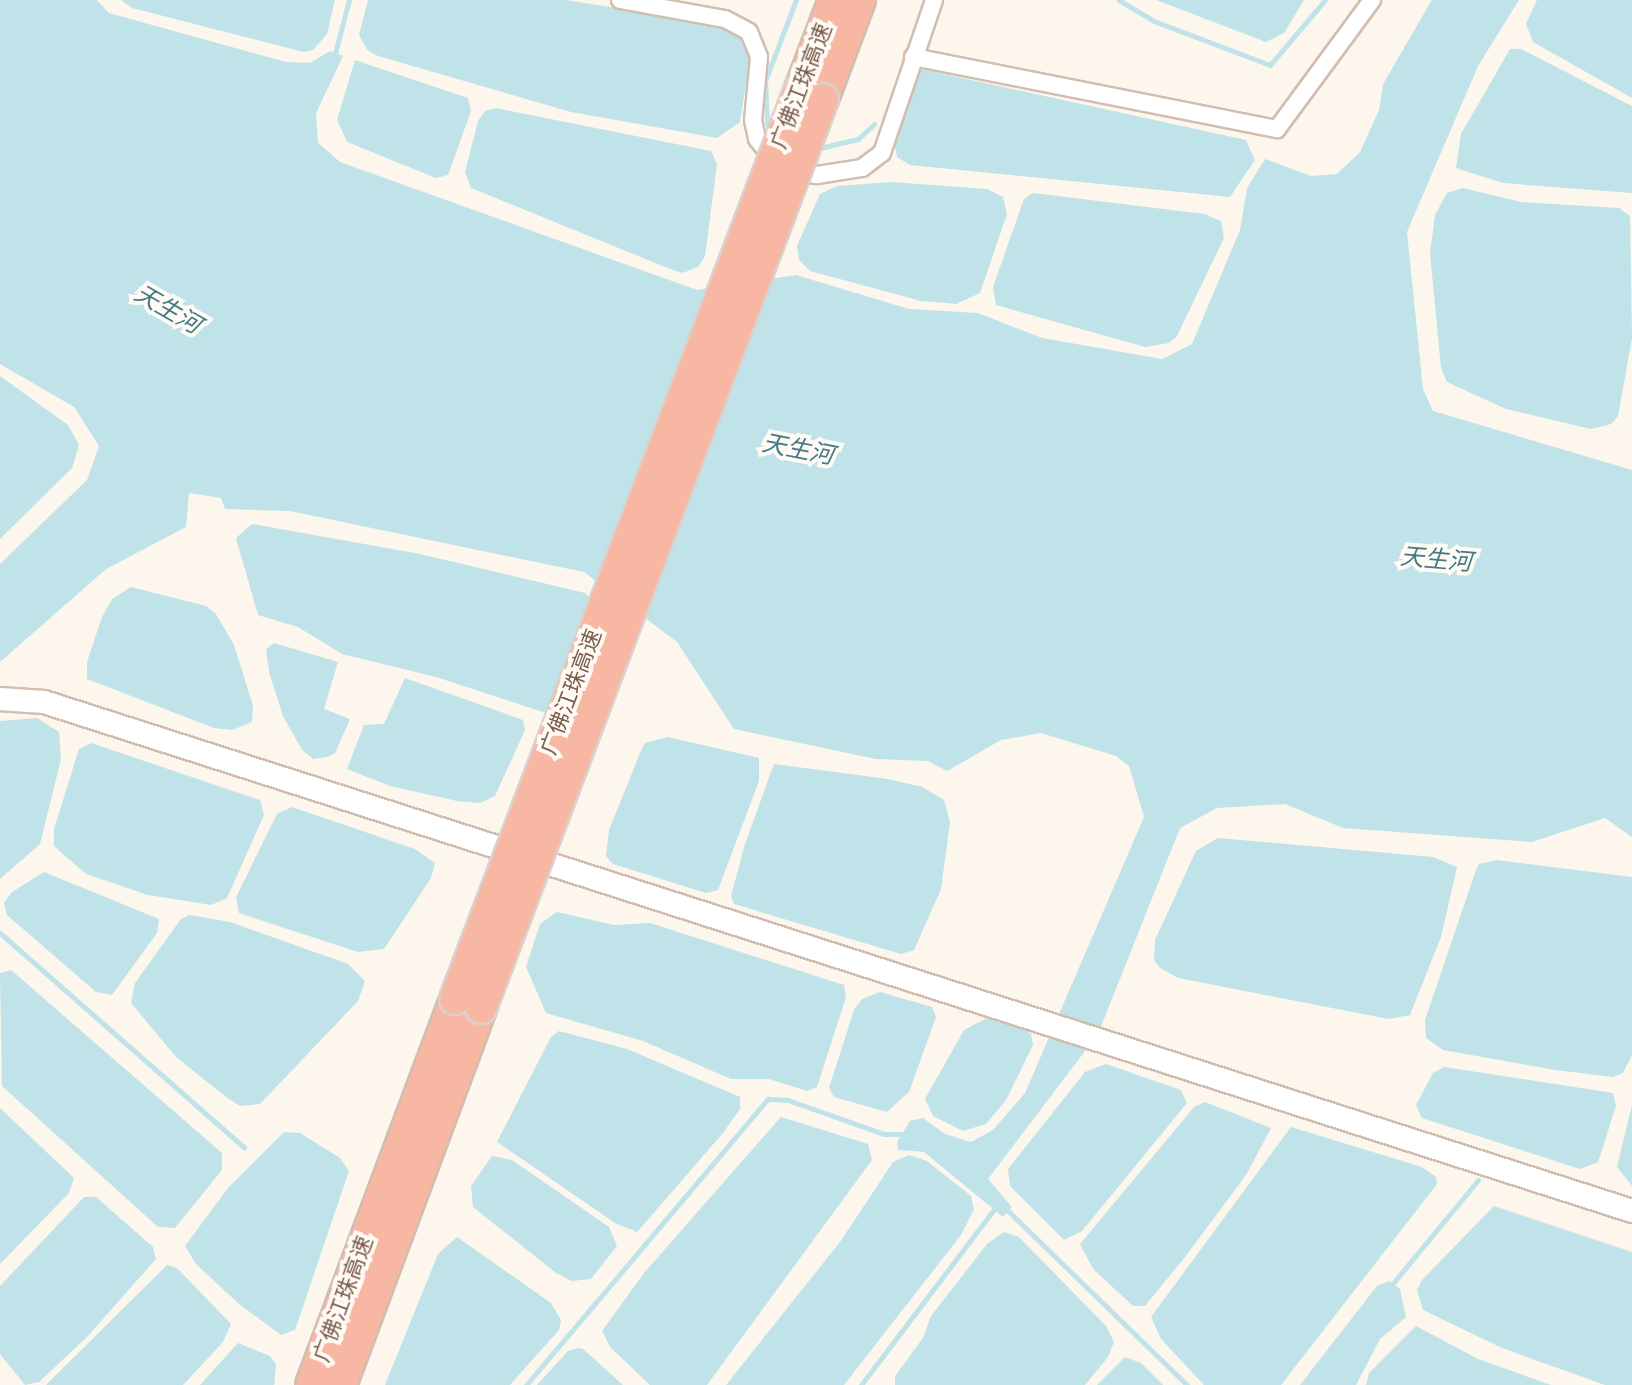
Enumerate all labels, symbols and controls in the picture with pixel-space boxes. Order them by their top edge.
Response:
street label: 广佛江珠高速 [765,20,837,152]
water label: 天生河 [130,279,206,339]
water label: 天生河 [760,428,836,470]
water label: 天生河 [1399,542,1473,576]
street label: 广佛江珠高速 [535,626,607,758]
street label: 广佛江珠高速 [308,1232,378,1366]

